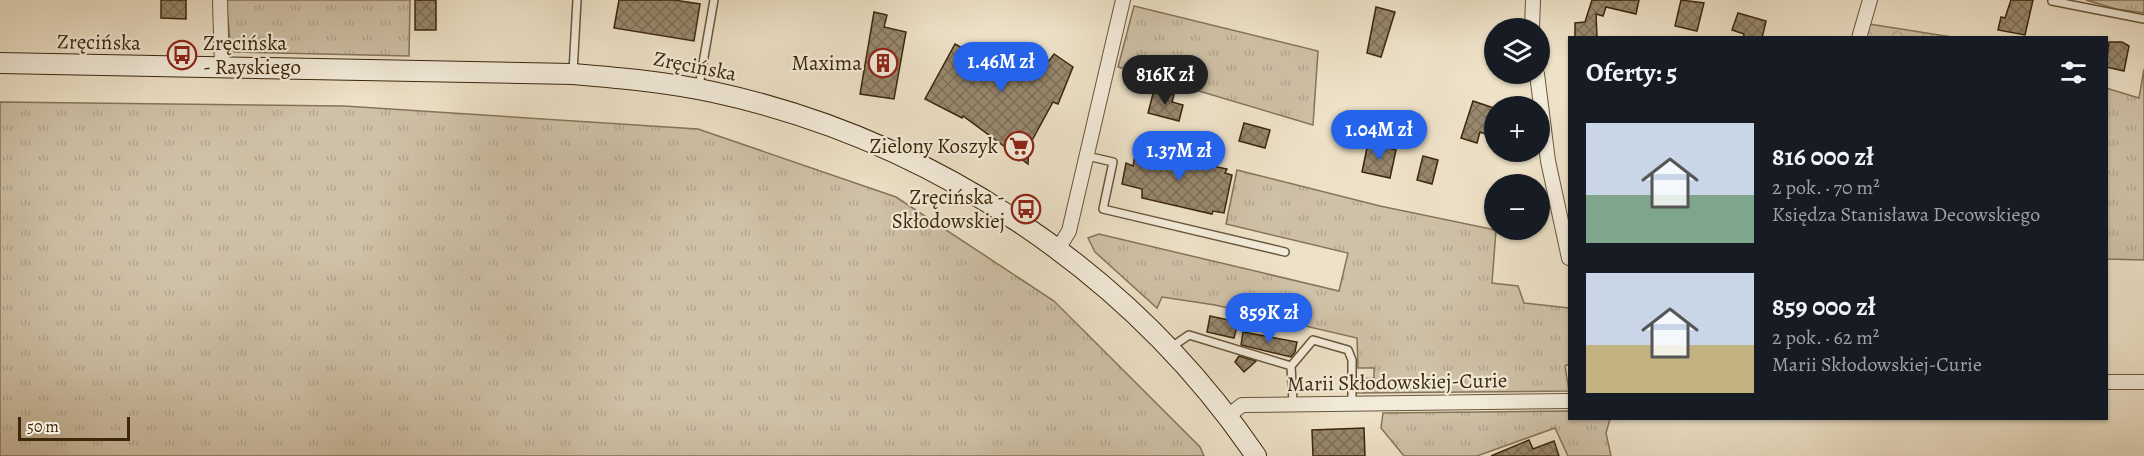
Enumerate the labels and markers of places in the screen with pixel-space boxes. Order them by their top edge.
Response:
place label: Zręcińska - Rayskiego [203,29,301,81]
bus stop icon: Zręcińska - Rayskiego [166,39,198,71]
pin: 1.46M zł [939,42,1063,93]
building icon: Maxima [867,47,899,79]
place label: Maxima [791,49,862,77]
pin: 816K zł [1110,55,1220,106]
pin: 1.04M zł [1317,110,1441,161]
supermarket icon: Zielony Koszyk [1003,130,1035,162]
pin: 1.37M zł [1117,131,1241,182]
place label: Zielony Koszyk [870,132,999,160]
place label: Zręcińska - Skłodowskiej [892,183,1005,235]
bus stop icon: Zręcińska - Skłodowskiej [1010,193,1042,225]
pin: 859K zł [1214,293,1324,344]

